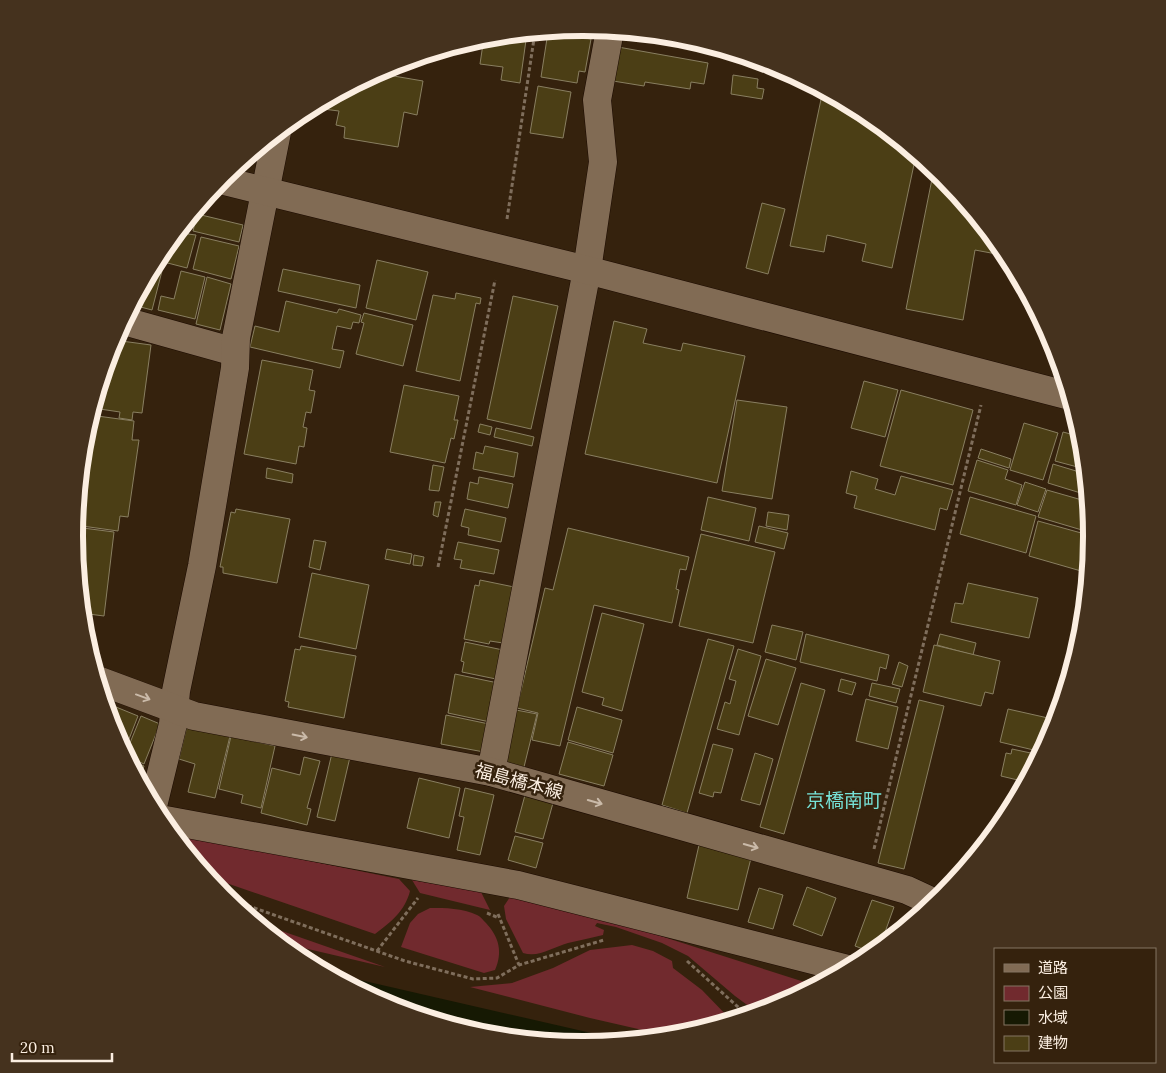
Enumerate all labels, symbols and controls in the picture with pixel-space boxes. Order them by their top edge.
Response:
one-way arrow [135,692,151,702]
one-way arrow [292,732,308,741]
street label: 福島橋本線 [473,758,565,804]
district label: 京橋南町 [806,788,882,812]
one-way arrow [587,797,603,807]
one-way arrow [743,842,759,851]
legend [994,948,1156,1063]
text: 道路 [1038,958,1068,977]
text: 公園 [1038,983,1068,1002]
text: 水域 [1038,1008,1068,1027]
scale bar [12,1030,112,1062]
text: 建物 [1038,1033,1068,1052]
text: 20 m [20,1038,55,1057]

